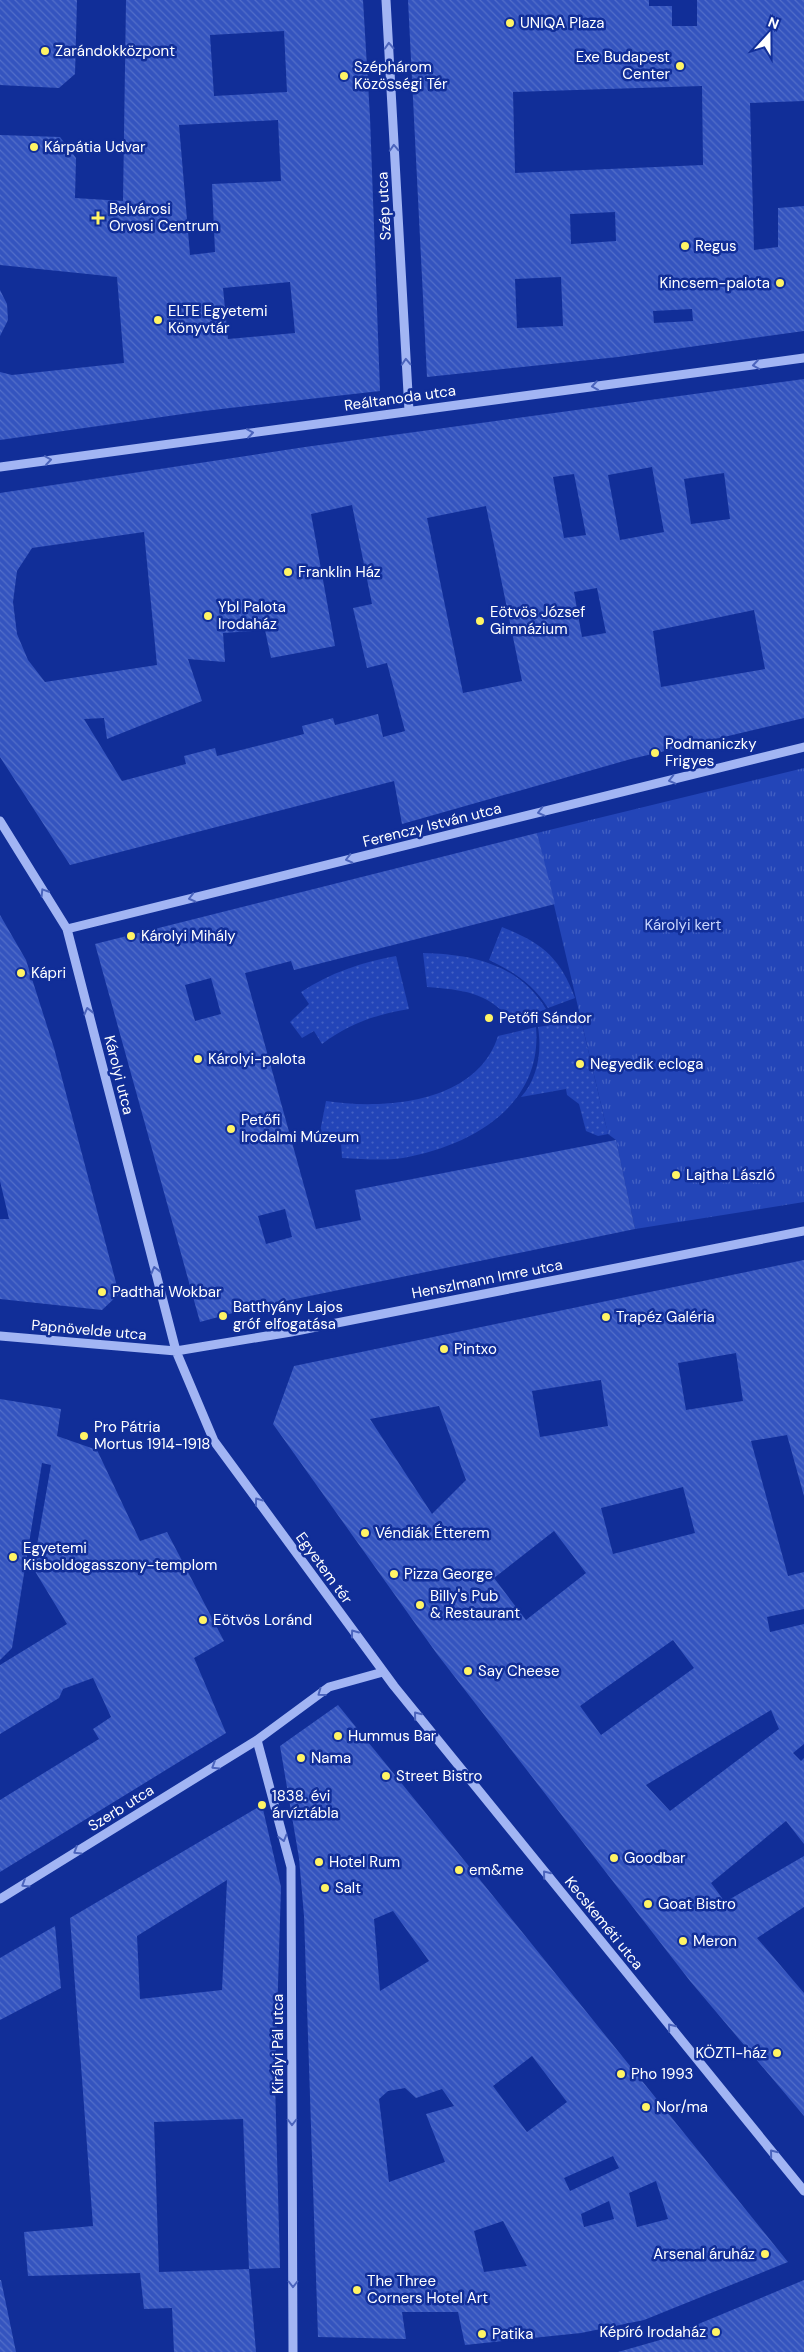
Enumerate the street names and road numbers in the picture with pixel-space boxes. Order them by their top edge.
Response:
street label: Szép utca [372,171,396,241]
street label: Reáltanoda utca [343,380,457,416]
street label: Ferenczy István utca [361,798,503,852]
street label: Károlyi utca [99,1033,139,1117]
street label: Henszlmann Imre utca [410,1255,564,1303]
street label: Papnövelde utca [31,1315,147,1345]
street label: Egyetem tér [291,1528,357,1608]
street label: Szerb utca [84,1780,158,1836]
street label: Kecskeméti utca [560,1872,648,1974]
street label: Királyi Pál utca [268,1994,288,2094]

